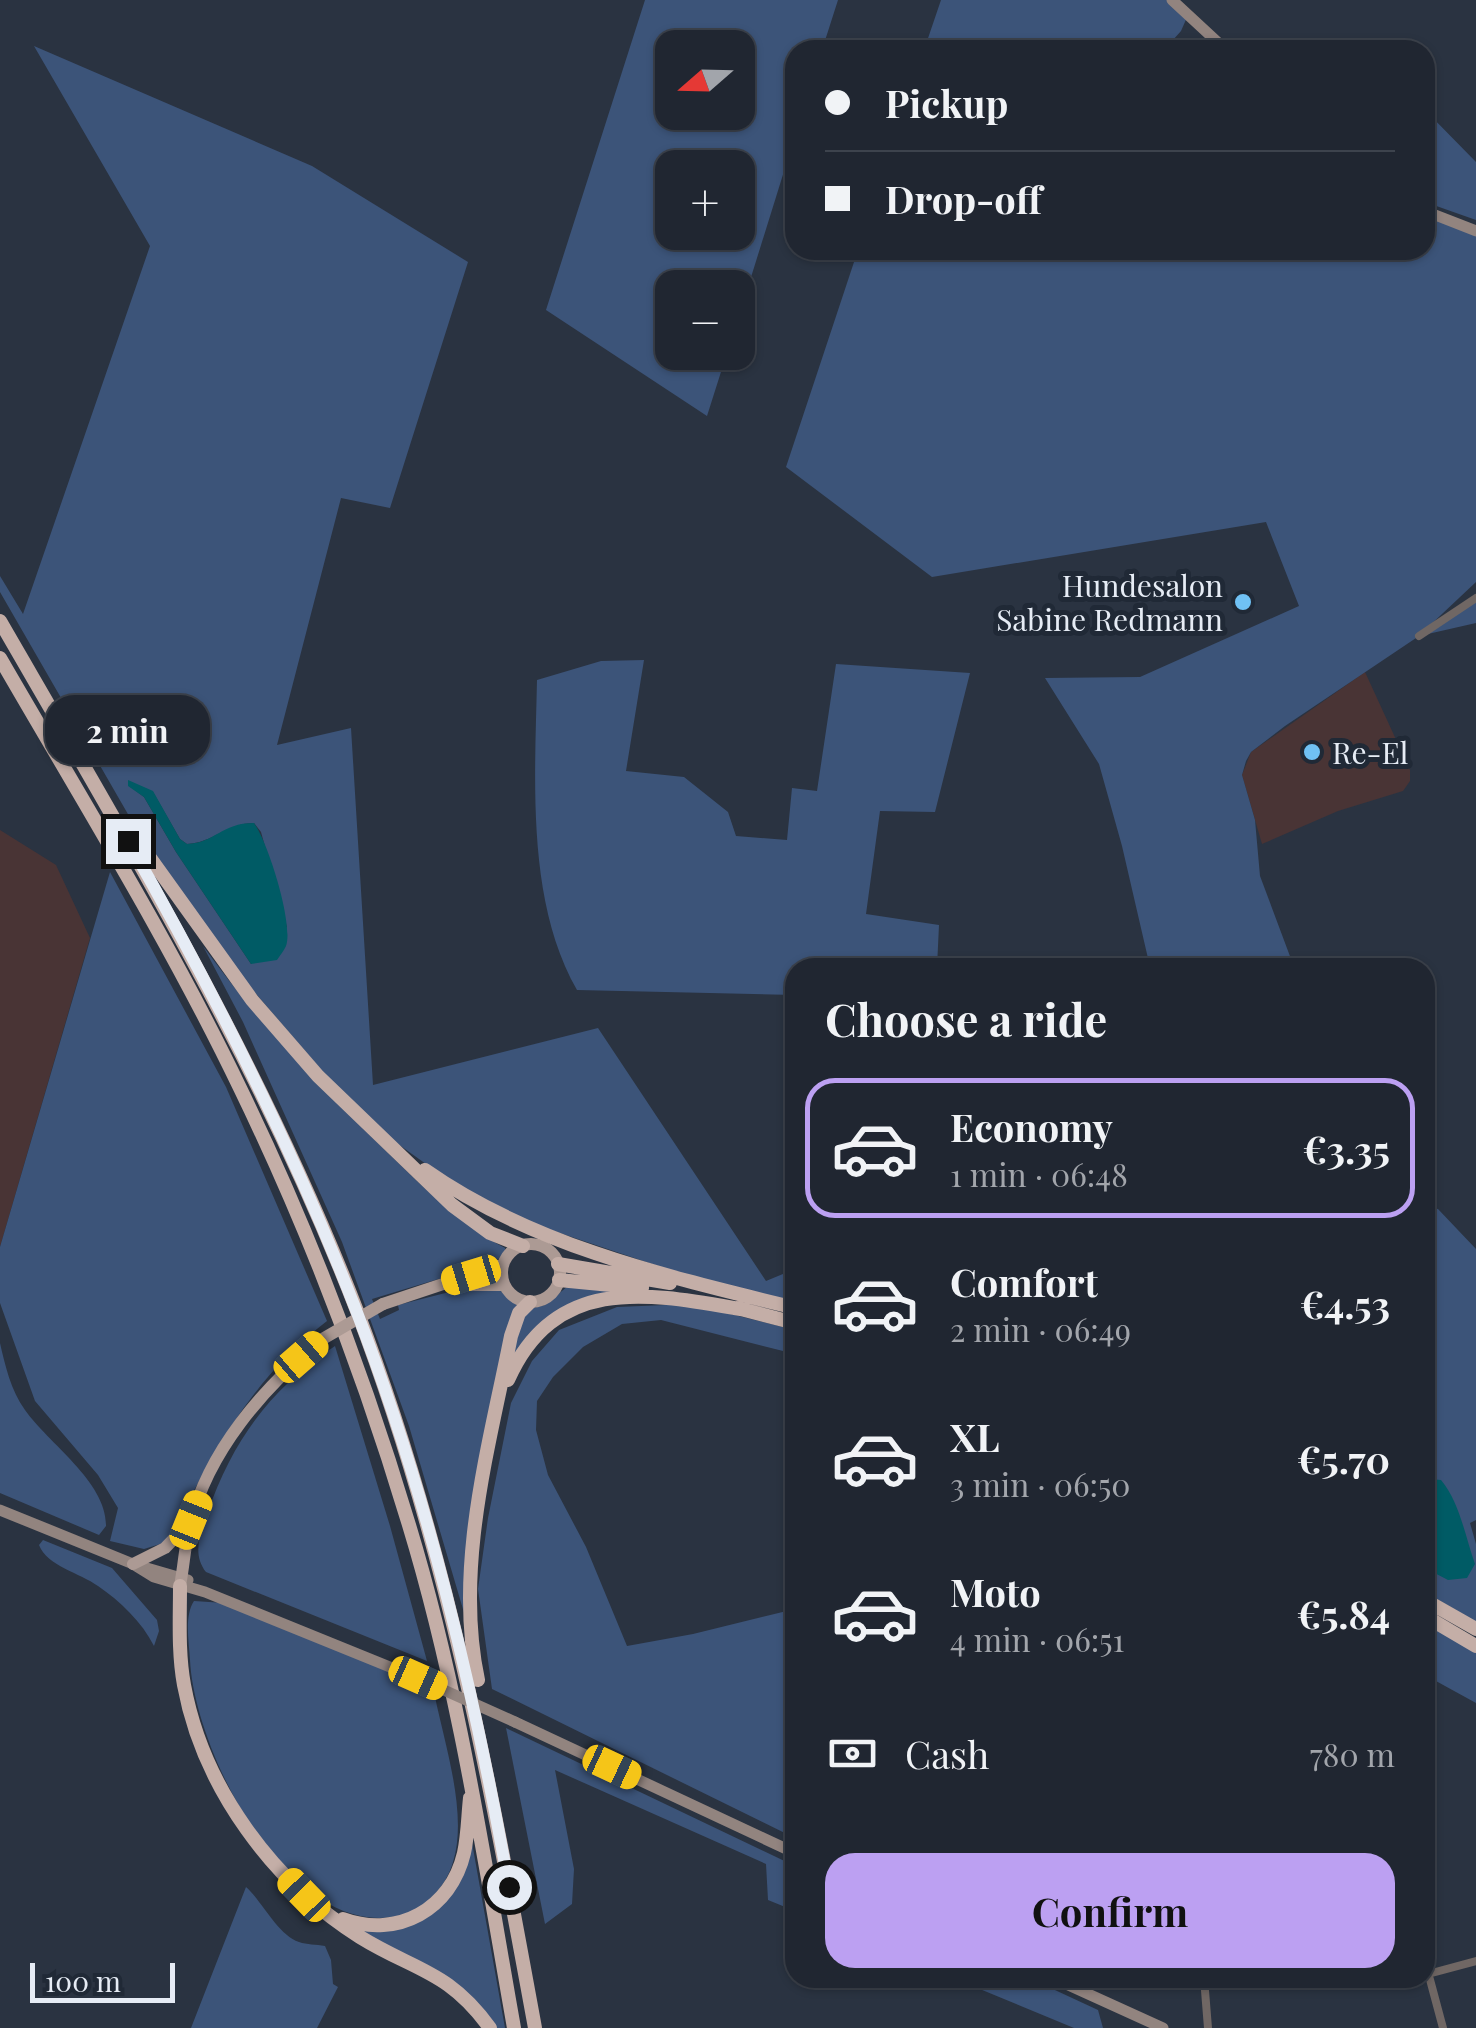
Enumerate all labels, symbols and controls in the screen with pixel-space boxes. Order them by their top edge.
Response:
north arrow [655,30,755,130]
map controls [655,30,755,370]
text: Pickup [885,77,1008,128]
button: + [655,150,755,250]
text: Drop-off [885,173,1042,224]
button: − [655,270,755,370]
place label: Hundesalon Sabine Redmann [996,565,1223,639]
marker: Hundesalon Sabine Redmann [1232,591,1254,613]
callout: 2 min [46,696,210,766]
text: 2 min [86,708,169,751]
place label: Re-El [1332,732,1408,772]
marker: Re-El [1301,741,1323,763]
route end [106,819,151,864]
text: Choose a ride [825,988,1107,1048]
text: Economy [950,1101,1113,1152]
icon: car [830,1103,920,1193]
text: €3.35 [1303,1123,1390,1174]
text: 1 min · 06:48 [950,1152,1128,1195]
car [438,1252,504,1298]
text: Comfort [950,1256,1098,1307]
icon: car [830,1258,920,1348]
text: €4.53 [1300,1278,1390,1329]
text: 2 min · 06:49 [950,1307,1131,1350]
car [269,1326,333,1388]
text: XL [950,1411,999,1462]
icon: car [830,1413,920,1503]
text: €5.70 [1297,1433,1390,1484]
text: 3 min · 06:50 [950,1462,1130,1505]
car [166,1487,216,1553]
text: Moto [950,1566,1041,1617]
icon: car [830,1568,920,1658]
text: €5.84 [1297,1588,1390,1639]
text: 4 min · 06:51 [950,1617,1124,1660]
car [384,1652,452,1704]
icon: cash [825,1726,880,1781]
text: Cash [905,1728,989,1779]
text: 780 m [1310,1732,1395,1775]
car [578,1741,646,1793]
button: Confirm [825,1853,1395,1968]
car [272,1863,336,1927]
route start [487,1865,532,1910]
scale bar [30,1958,175,2002]
text: 100 m [45,1962,121,1999]

